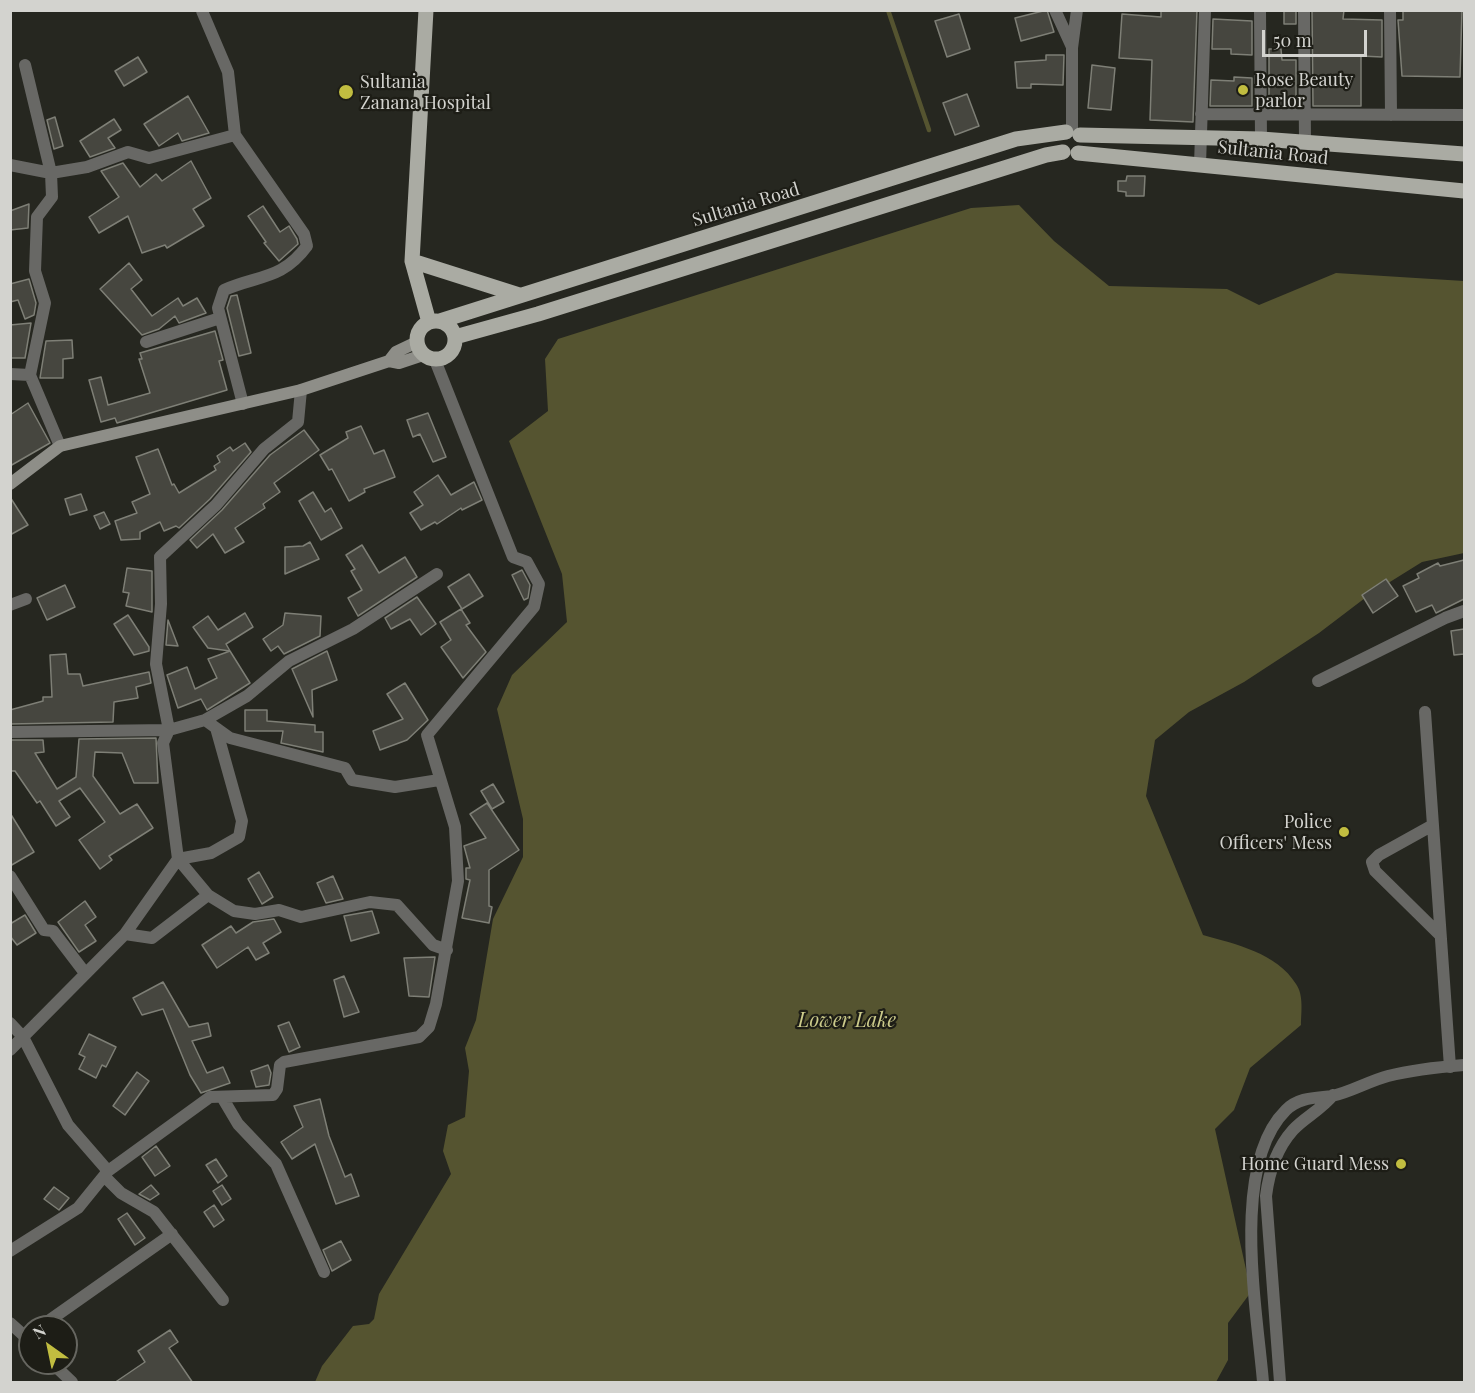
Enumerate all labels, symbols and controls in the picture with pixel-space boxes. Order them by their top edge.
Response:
scale bar [1265,18,1370,56]
text: 50 m [1273,28,1312,52]
place label: Rose Beauty parlor [1255,69,1353,112]
place label: Sultania Zanana Hospital [360,71,491,113]
marker: Sultania Zanana Hospital [337,83,355,101]
marker: Rose Beauty parlor [1236,83,1250,97]
street label: Sultania Road [1217,136,1329,170]
street label: Sultania Road [690,178,802,232]
place label: Police Officers' Mess [1220,811,1332,854]
marker: Police Officers' Mess [1337,825,1351,839]
water label: Lower Lake [798,1009,896,1033]
place label: Home Guard Mess [1241,1153,1389,1175]
marker: Home Guard Mess [1394,1157,1408,1171]
north arrow [18,1315,78,1375]
text: N [28,1319,50,1343]

